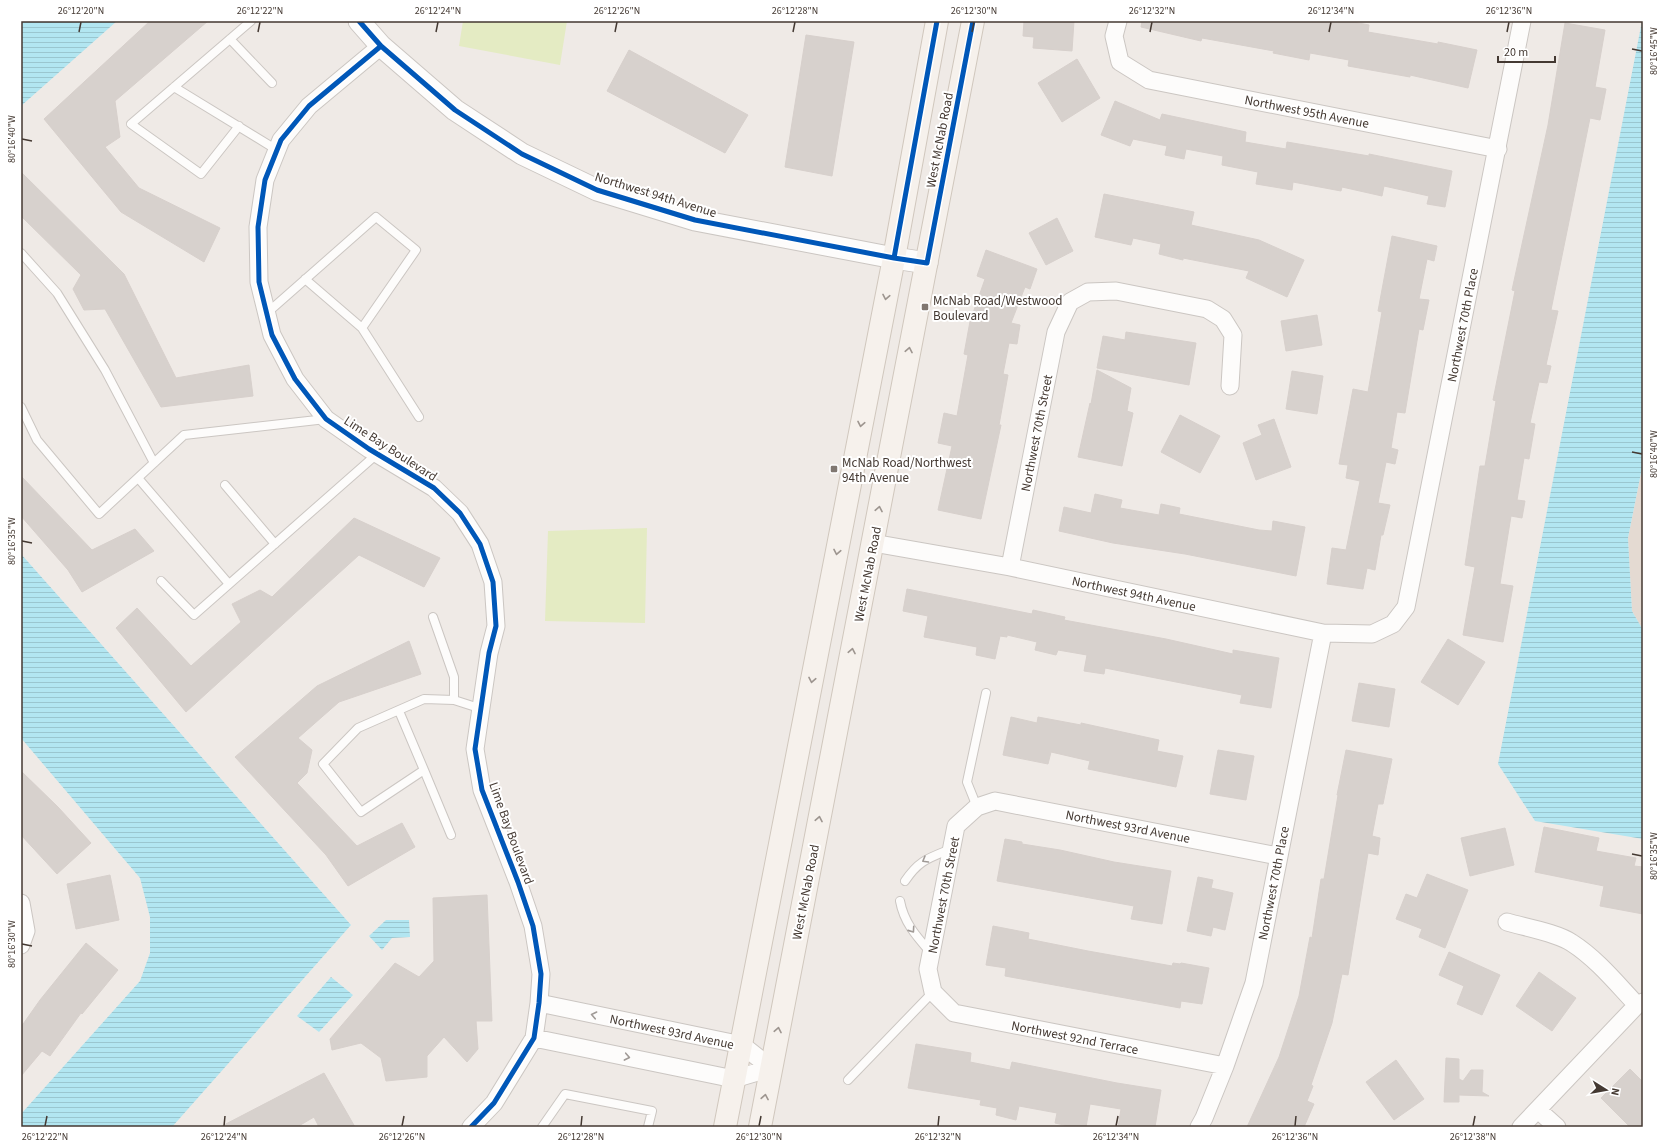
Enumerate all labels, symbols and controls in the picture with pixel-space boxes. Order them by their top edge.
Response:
text: 26°12'20"N [58,4,104,18]
text: 26°12'22"N [237,4,283,18]
text: 26°12'24"N [415,4,461,18]
text: 26°12'26"N [594,4,640,18]
text: 26°12'28"N [772,4,818,18]
text: 26°12'30"N [951,4,997,18]
text: 26°12'32"N [1129,4,1175,18]
text: 26°12'34"N [1308,4,1354,18]
text: 26°12'36"N [1486,4,1532,18]
text: 80°16'45"W [1647,27,1661,75]
scale bar [1498,38,1555,64]
text: 20 m [1504,44,1528,61]
street label: West McNab Road [922,91,958,189]
street label: Northwest 95th Avenue [1243,91,1371,133]
text: 80°16'40"W [5,115,19,163]
street label: Northwest 94th Avenue [593,168,719,222]
street label: Northwest 70th Place [1443,267,1483,384]
place label: McNab Road/Westwood Boulevard [933,292,1062,325]
one-way arrow [882,294,891,300]
marker: McNab Road/Westwood Boulevard [920,302,930,312]
one-way arrow [905,347,913,354]
street label: Northwest 70th Street [1017,373,1057,493]
street label: Lime Bay Boulevard [340,412,441,486]
one-way arrow [858,421,866,428]
text: 80°16'40"W [1647,430,1661,478]
place label: McNab Road/Northwest 94th Avenue [842,454,972,487]
marker: McNab Road/Northwest 94th Avenue [829,464,839,474]
one-way arrow [875,506,883,512]
text: 80°16'35"W [5,517,19,565]
street label: West McNab Road [850,525,886,623]
one-way arrow [833,549,841,555]
street label: Northwest 94th Avenue [1070,572,1197,616]
one-way arrow [847,648,856,654]
one-way arrow [808,677,817,683]
street label: Lime Bay Boulevard [484,780,538,887]
street label: Northwest 93rd Avenue [1064,806,1192,848]
one-way arrow [814,816,823,823]
street label: Northwest 70th Place [1254,825,1294,942]
text: 80°16'35"W [1647,832,1661,880]
street label: Northwest 70th Street [924,835,964,955]
street label: West McNab Road [788,843,824,941]
one-way arrow [922,856,929,863]
text: 80°16'30"W [5,920,19,968]
one-way arrow [907,925,914,932]
street label: Northwest 93rd Avenue [608,1010,736,1054]
one-way arrow [591,1011,597,1019]
street label: Northwest 92nd Terrace [1010,1017,1140,1059]
one-way arrow [774,1026,782,1033]
one-way arrow [624,1053,630,1061]
north arrow [1586,1070,1626,1110]
text: N [1607,1087,1623,1097]
one-way arrow [761,1094,769,1101]
text: 26°12'22"N [22,1130,68,1144]
text: 26°12'24"N [201,1130,247,1144]
text: 26°12'26"N [379,1130,425,1144]
text: 26°12'28"N [558,1130,604,1144]
text: 26°12'30"N [736,1130,782,1144]
text: 26°12'32"N [915,1130,961,1144]
text: 26°12'34"N [1093,1130,1139,1144]
text: 26°12'36"N [1272,1130,1318,1144]
text: 26°12'38"N [1450,1130,1496,1144]

